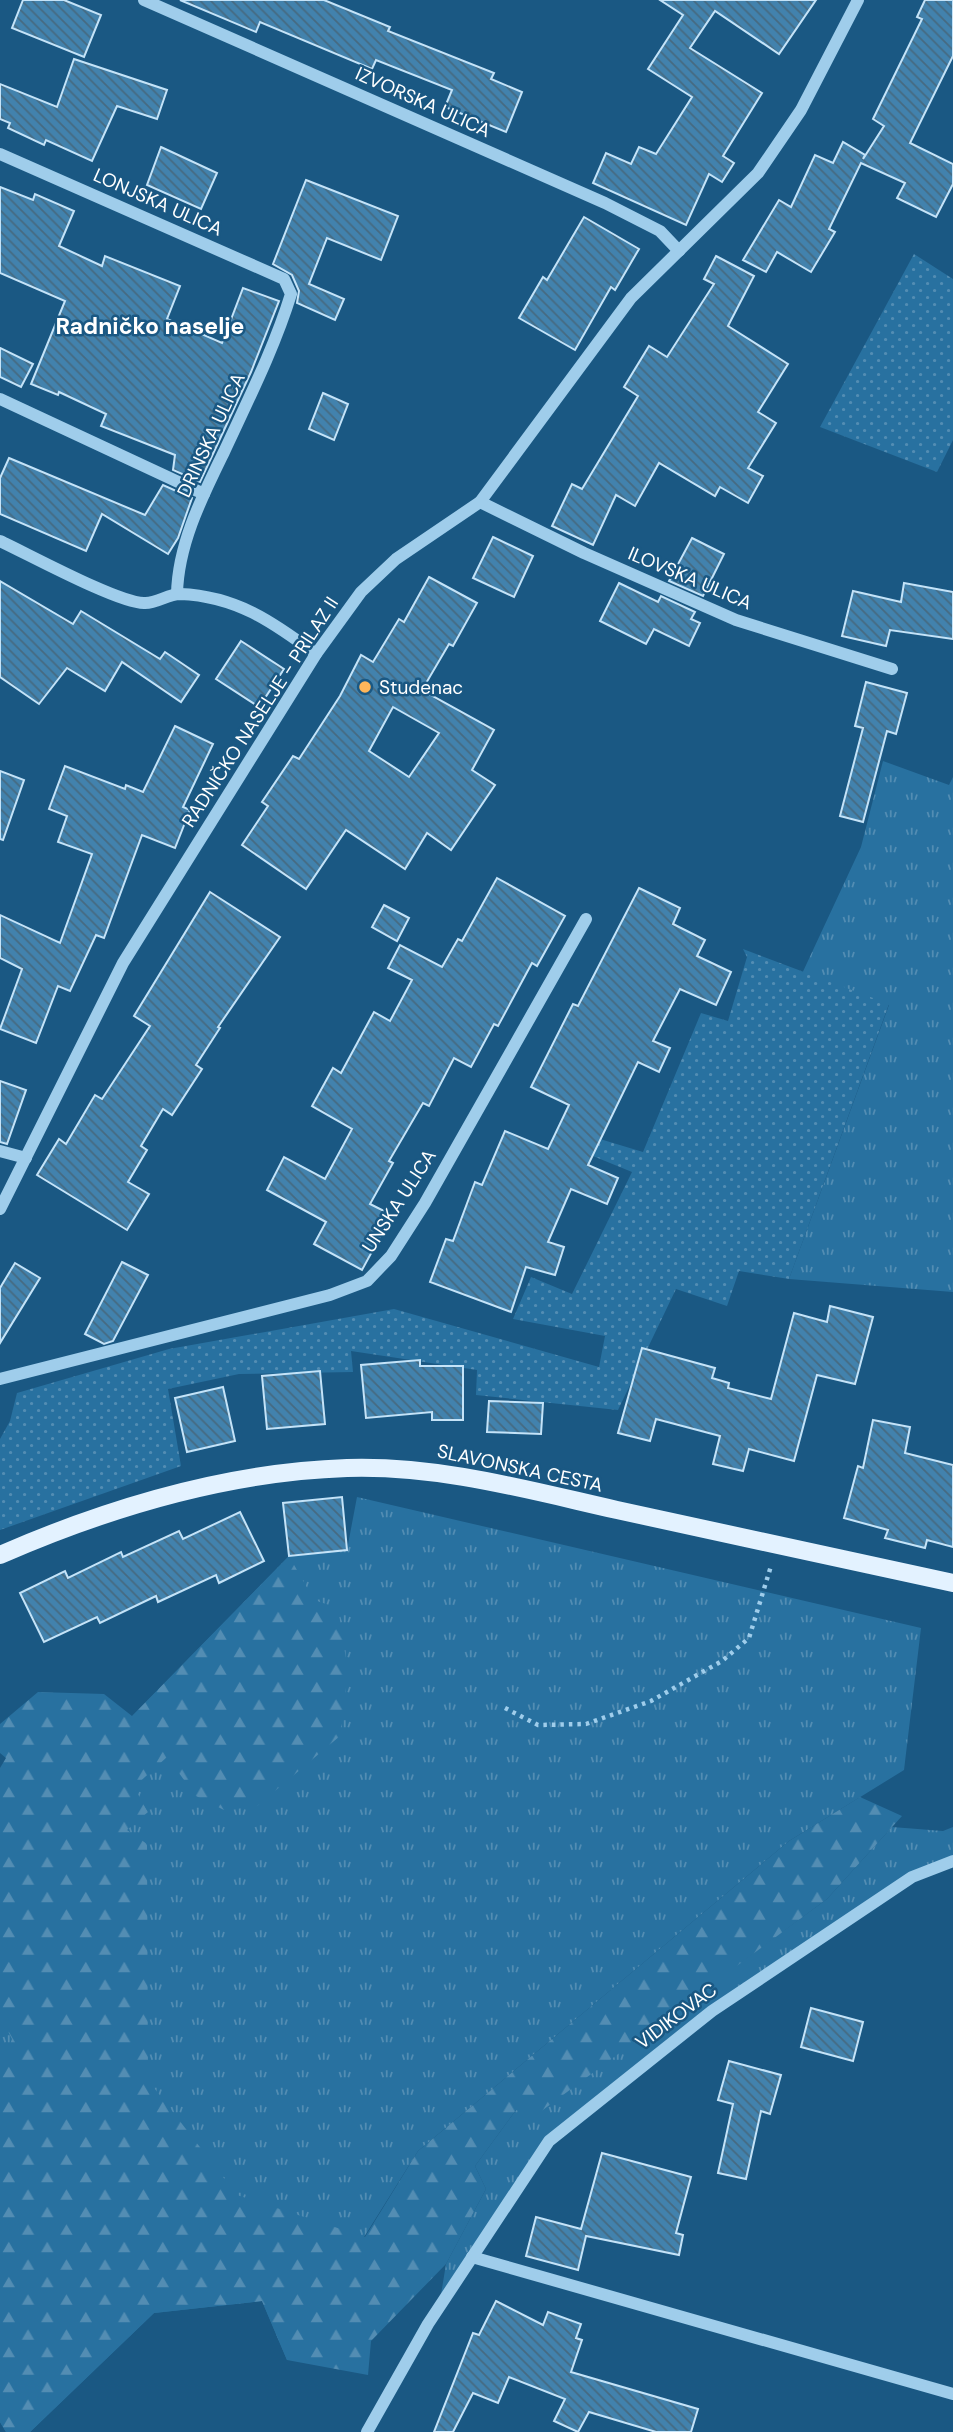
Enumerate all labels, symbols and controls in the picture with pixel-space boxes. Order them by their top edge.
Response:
street label: IZVORSKA ULICA [351,61,495,143]
street label: LONJSKA ULICA [90,162,227,242]
district label: Radničko naselje [56,311,244,341]
street label: DRINSKA ULICA [171,368,251,501]
street label: ILOVSKA ULICA [624,541,756,615]
street label: RADNIČKO NASELJE - PRILAZ II [176,592,344,832]
place label: Studenac [379,675,463,700]
marker: Studenac [357,679,373,695]
street label: UNSKA ULICA [356,1144,442,1257]
street label: SLAVONSKA CESTA [435,1438,605,1498]
street label: VIDIKOVAC [630,1977,722,2055]

